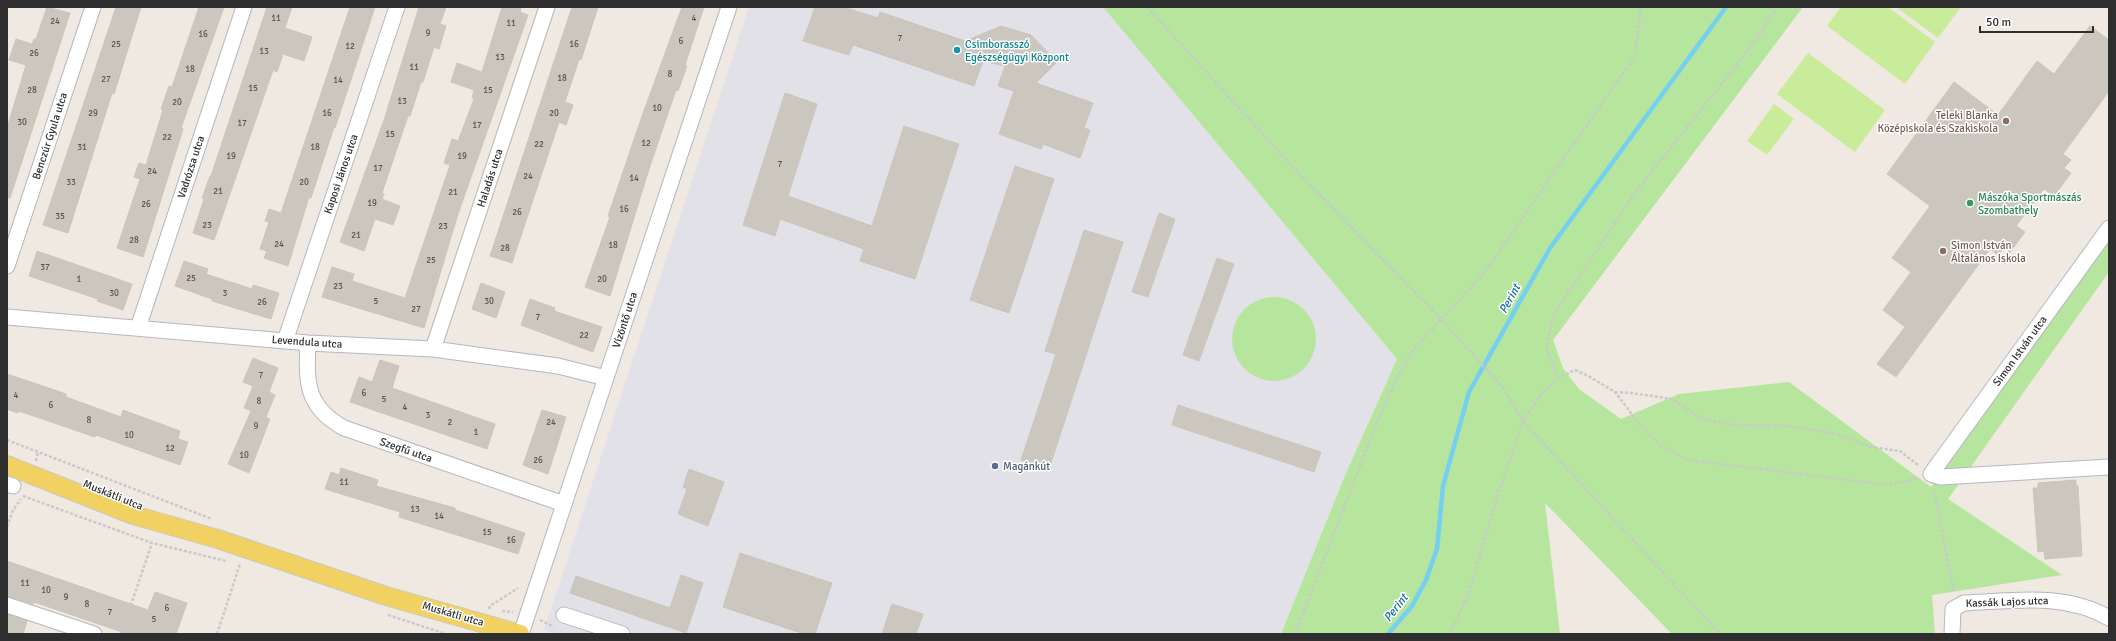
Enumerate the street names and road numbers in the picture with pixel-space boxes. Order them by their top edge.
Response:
street label: Benczúr Gyula utca [30,90,70,181]
street label: Kaposi János utca [321,132,361,216]
street label: Vadrózsa utca [175,134,207,200]
street label: Haladás utca [474,147,506,209]
street label: Vízöntő utca [610,290,640,350]
street label: Simon István utca [1990,313,2050,389]
street label: Levendula utca [271,333,343,351]
street label: Szegfű utca [378,435,434,465]
street label: Muskátli utca [81,477,145,513]
street label: Kassák Lajos utca [1965,594,2049,610]
street label: Muskátli utca [421,599,486,629]

